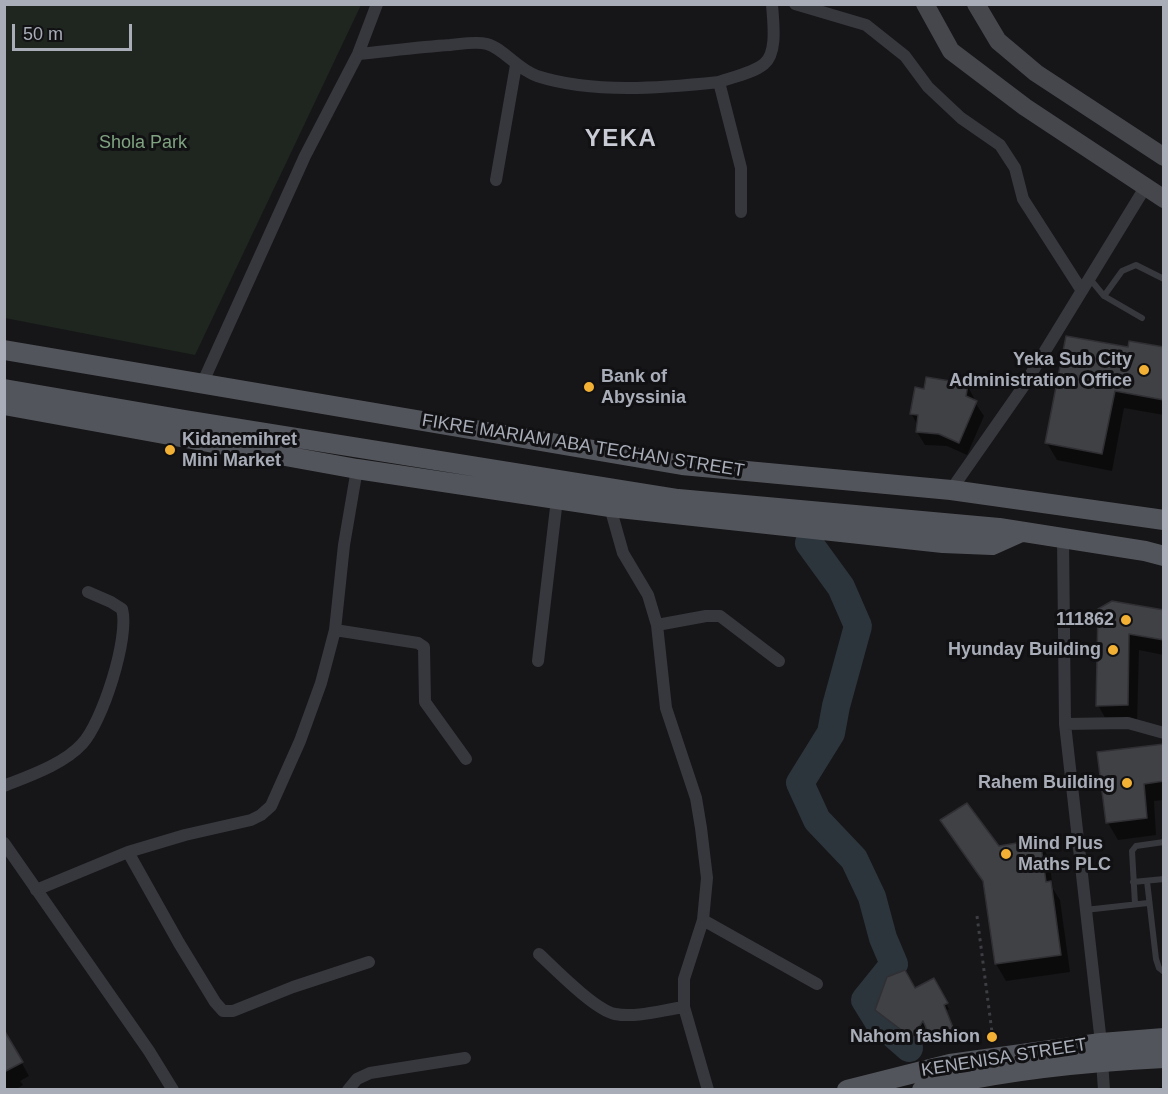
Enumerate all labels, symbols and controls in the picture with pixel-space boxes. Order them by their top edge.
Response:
scale bar [15,12,135,50]
text: 50 m [23,24,63,44]
district label: YEKA [585,125,657,153]
park label: Shola Park [99,132,187,154]
place label: Yeka Sub City Administration Office [949,349,1132,392]
marker: Yeka Sub City Administration Office [1137,363,1151,377]
place label: Bank of Abyssinia [601,366,686,409]
marker: Bank of Abyssinia [582,380,596,394]
street label: FIKRE MARIAM ABA TECHAN STREET [420,410,746,482]
place label: Kidanemihret Mini Market [182,429,297,472]
marker: Kidanemihret Mini Market [163,443,177,457]
place label: 111862 [1056,609,1114,631]
marker: 111862 [1119,613,1133,627]
place label: Hyunday Building [948,639,1101,661]
marker: Hyunday Building [1106,643,1120,657]
place label: Rahem Building [978,772,1115,794]
marker: Rahem Building [1120,776,1134,790]
place label: Mind Plus Maths PLC [1018,833,1111,876]
marker: Mind Plus Maths PLC [999,847,1013,861]
place label: Nahom fashion [850,1026,980,1048]
marker: Nahom fashion [985,1030,999,1044]
street label: KENENISA STREET [920,1034,1088,1082]

